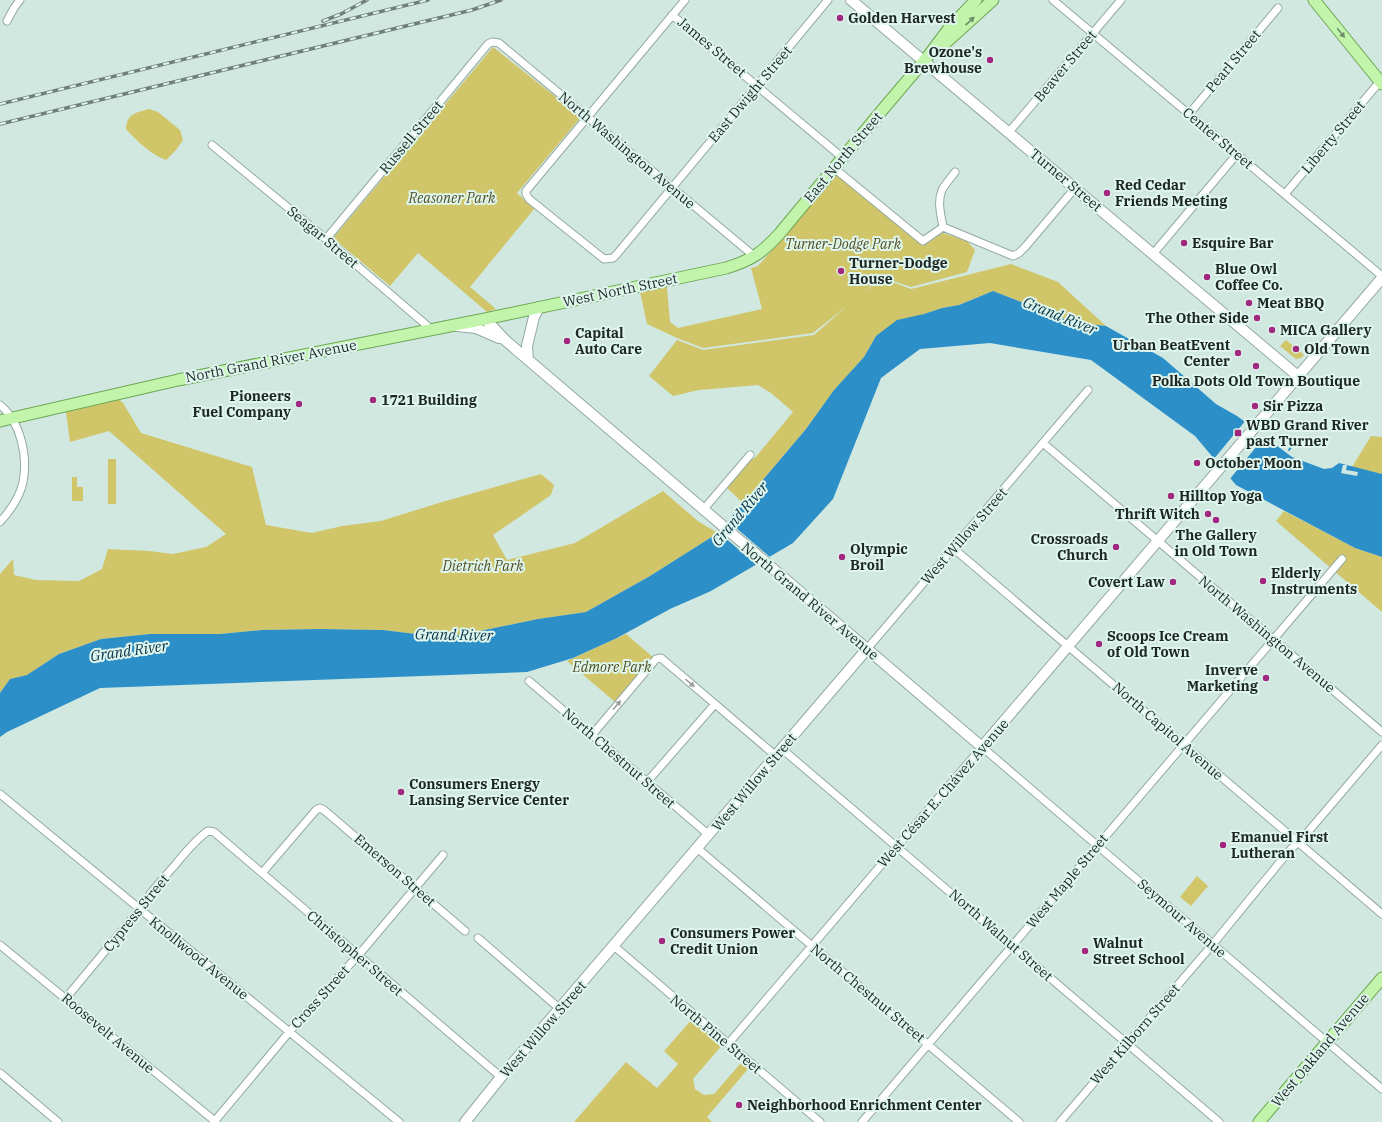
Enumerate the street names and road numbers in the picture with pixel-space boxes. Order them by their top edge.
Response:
street label: James Street [674,13,750,81]
street label: Beaver Street [1030,26,1100,106]
street label: Pearl Street [1201,26,1265,96]
street label: East Dwight Street [704,42,796,146]
street label: North Washington Avenue [555,87,699,213]
street label: Russell Street [375,97,447,177]
street label: Liberty Street [1297,97,1369,177]
street label: Center Street [1179,103,1257,173]
street label: East North Street [800,108,886,206]
street label: Turner Street [1026,145,1106,216]
street label: Seagar Street [284,202,362,272]
street label: West North Street [561,269,679,311]
street label: North Grand River Avenue [184,336,358,386]
street label: West Willow Street [917,484,1011,588]
street label: North Grand River Avenue [738,538,882,664]
street label: North Washington Avenue [1195,571,1339,697]
street label: North Capitol Avenue [1109,678,1227,784]
street label: North Chestnut Street [559,704,679,812]
street label: West César E. Chávez Avenue [873,715,1013,871]
street label: West Willow Street [708,729,800,835]
street label: Emerson Street [350,830,440,910]
street label: West Maple Street [1022,830,1112,932]
street label: Cypress Street [99,870,173,956]
street label: Seymour Avenue [1134,875,1230,961]
street label: North Walnut Street [945,885,1057,985]
street label: Christopher Street [303,906,407,1000]
street label: Knollwood Avenue [146,912,252,1004]
street label: North Chestnut Street [807,940,929,1046]
street label: Cross Street [287,962,353,1032]
street label: West Willow Street [496,977,590,1081]
street label: West Kilborn Street [1086,980,1184,1088]
street label: Roosevelt Avenue [58,989,158,1077]
street label: West Oakland Avenue [1267,989,1373,1111]
street label: North Pine Street [666,990,766,1078]

